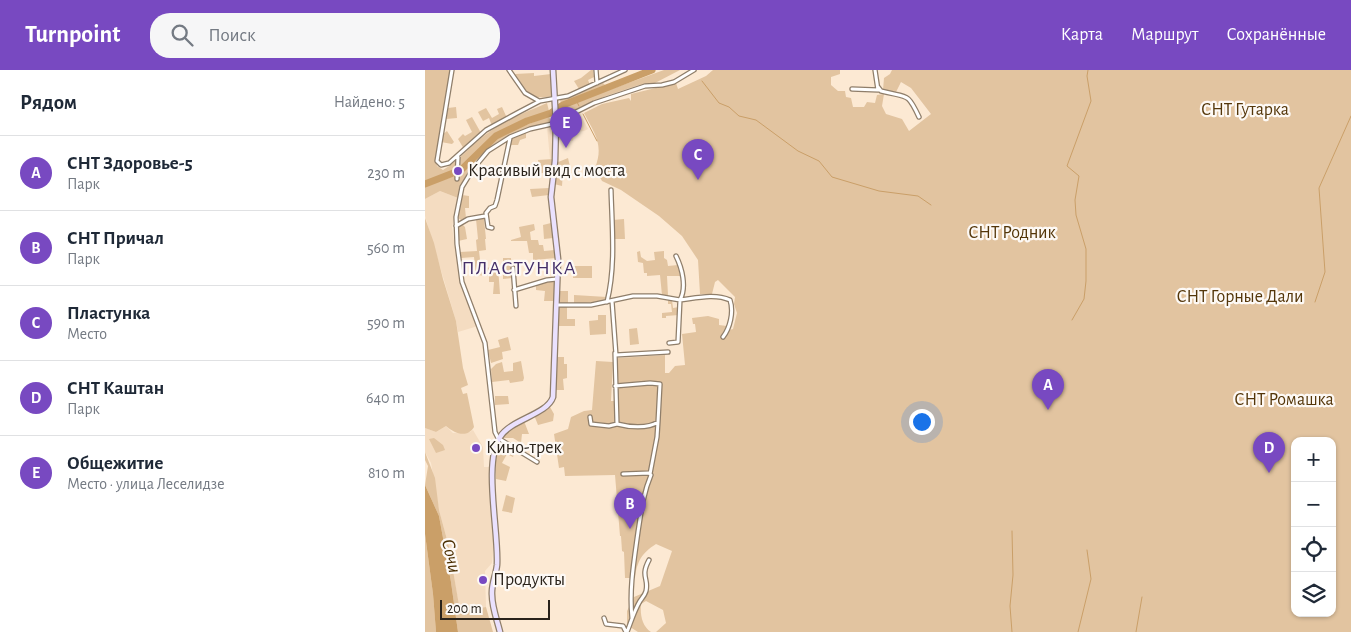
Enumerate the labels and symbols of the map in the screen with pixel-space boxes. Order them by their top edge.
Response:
park label: СНТ Гутарка [1201,101,1289,119]
pin: E [550,107,582,148]
pin: C [682,139,714,180]
place label: Красивый вид с моста [468,162,625,180]
marker: Красивый вид с моста [452,165,464,177]
park label: СНТ Родник [968,224,1056,242]
district label: ПЛАСТУНКА [462,258,576,278]
park label: СНТ Горные Дали [1176,288,1304,306]
pin: A [1032,369,1064,410]
park label: СНТ Ромашка [1234,391,1334,409]
your location [909,409,935,435]
pin: D [1253,432,1285,473]
place label: Кино-трек [486,439,562,457]
marker: Кино-трек [470,442,482,454]
pin: B [614,488,646,529]
water label: Сочи [438,537,464,575]
place label: Продукты [493,571,565,589]
marker: Продукты [477,574,489,586]
scale bar [440,597,550,620]

